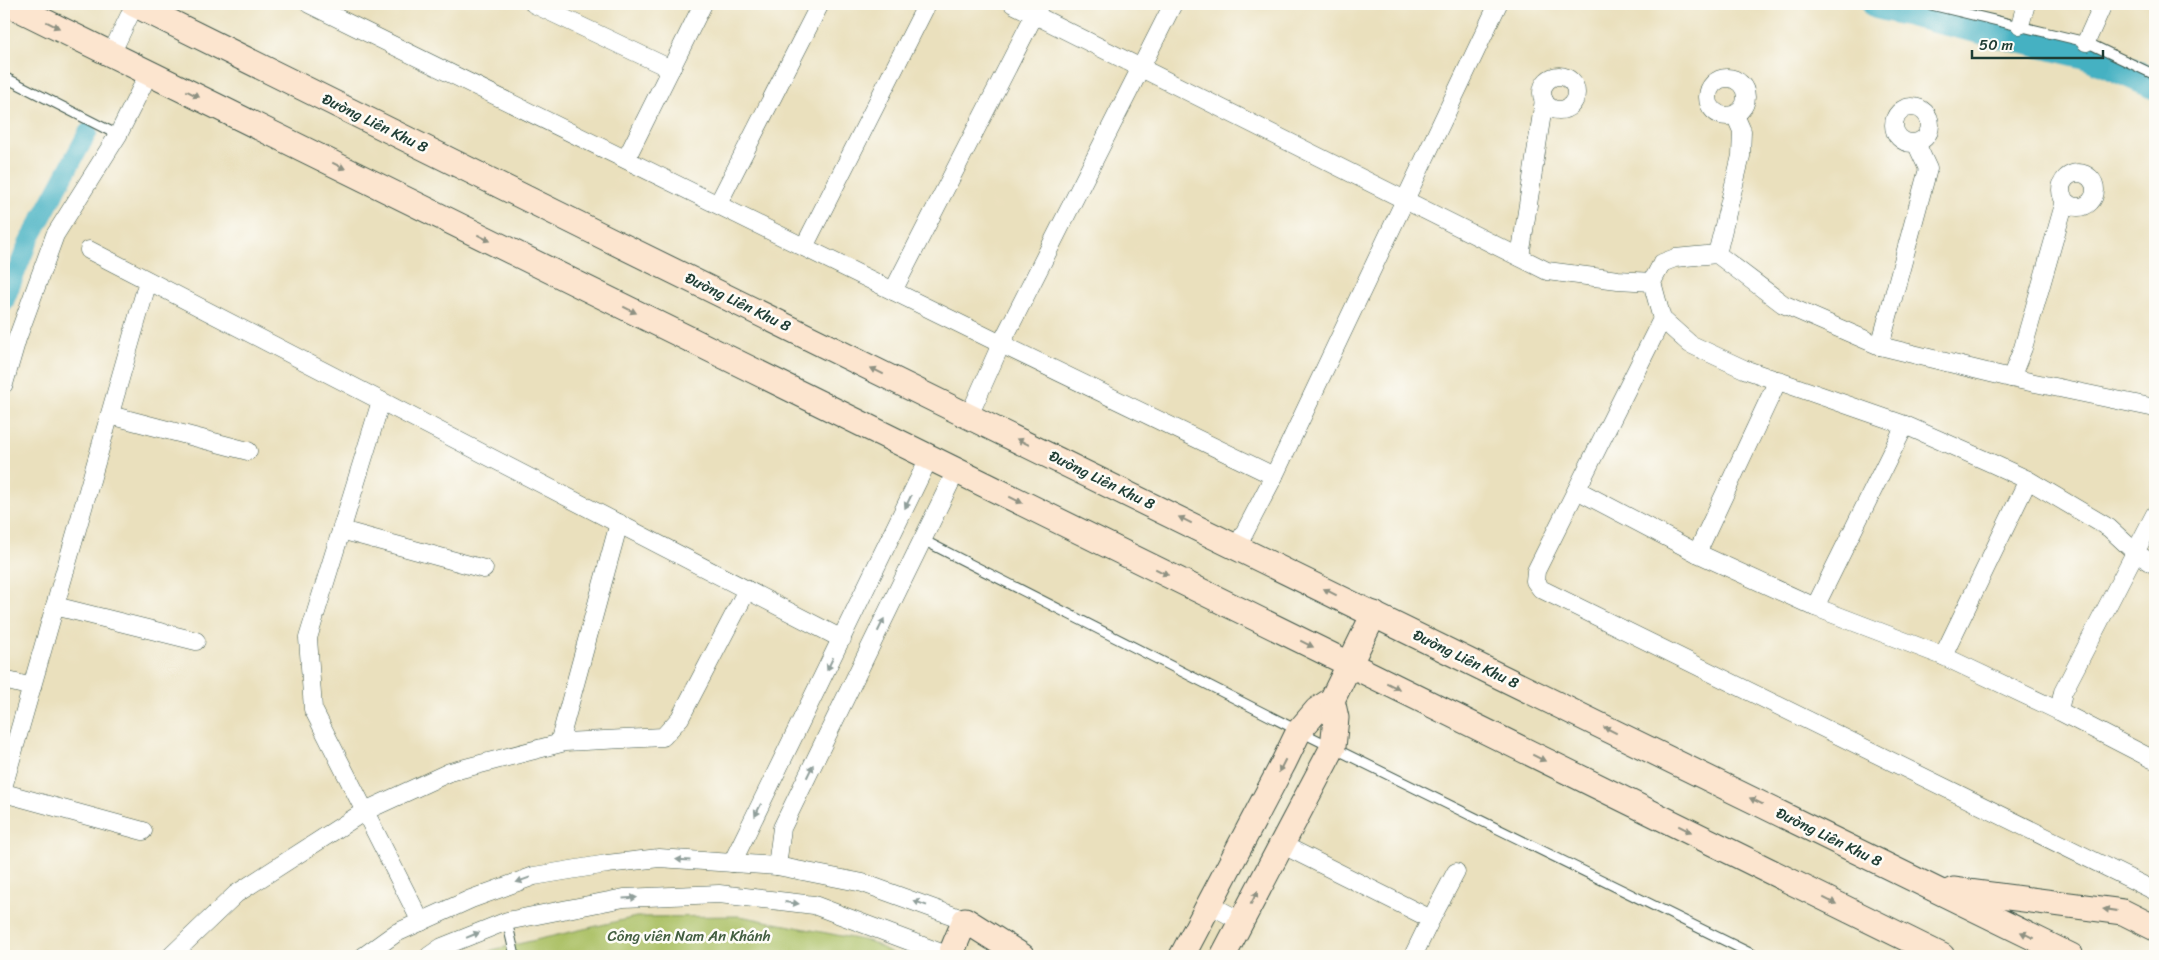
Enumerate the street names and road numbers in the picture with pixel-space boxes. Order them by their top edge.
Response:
street label: Đường Liên Khu 8 [317,86,433,160]
street label: Đường Liên Khu 8 [680,265,796,339]
street label: Đường Liên Khu 8 [1044,443,1160,517]
street label: Đường Liên Khu 8 [1408,622,1524,696]
street label: Đường Liên Khu 8 [1771,800,1887,874]

